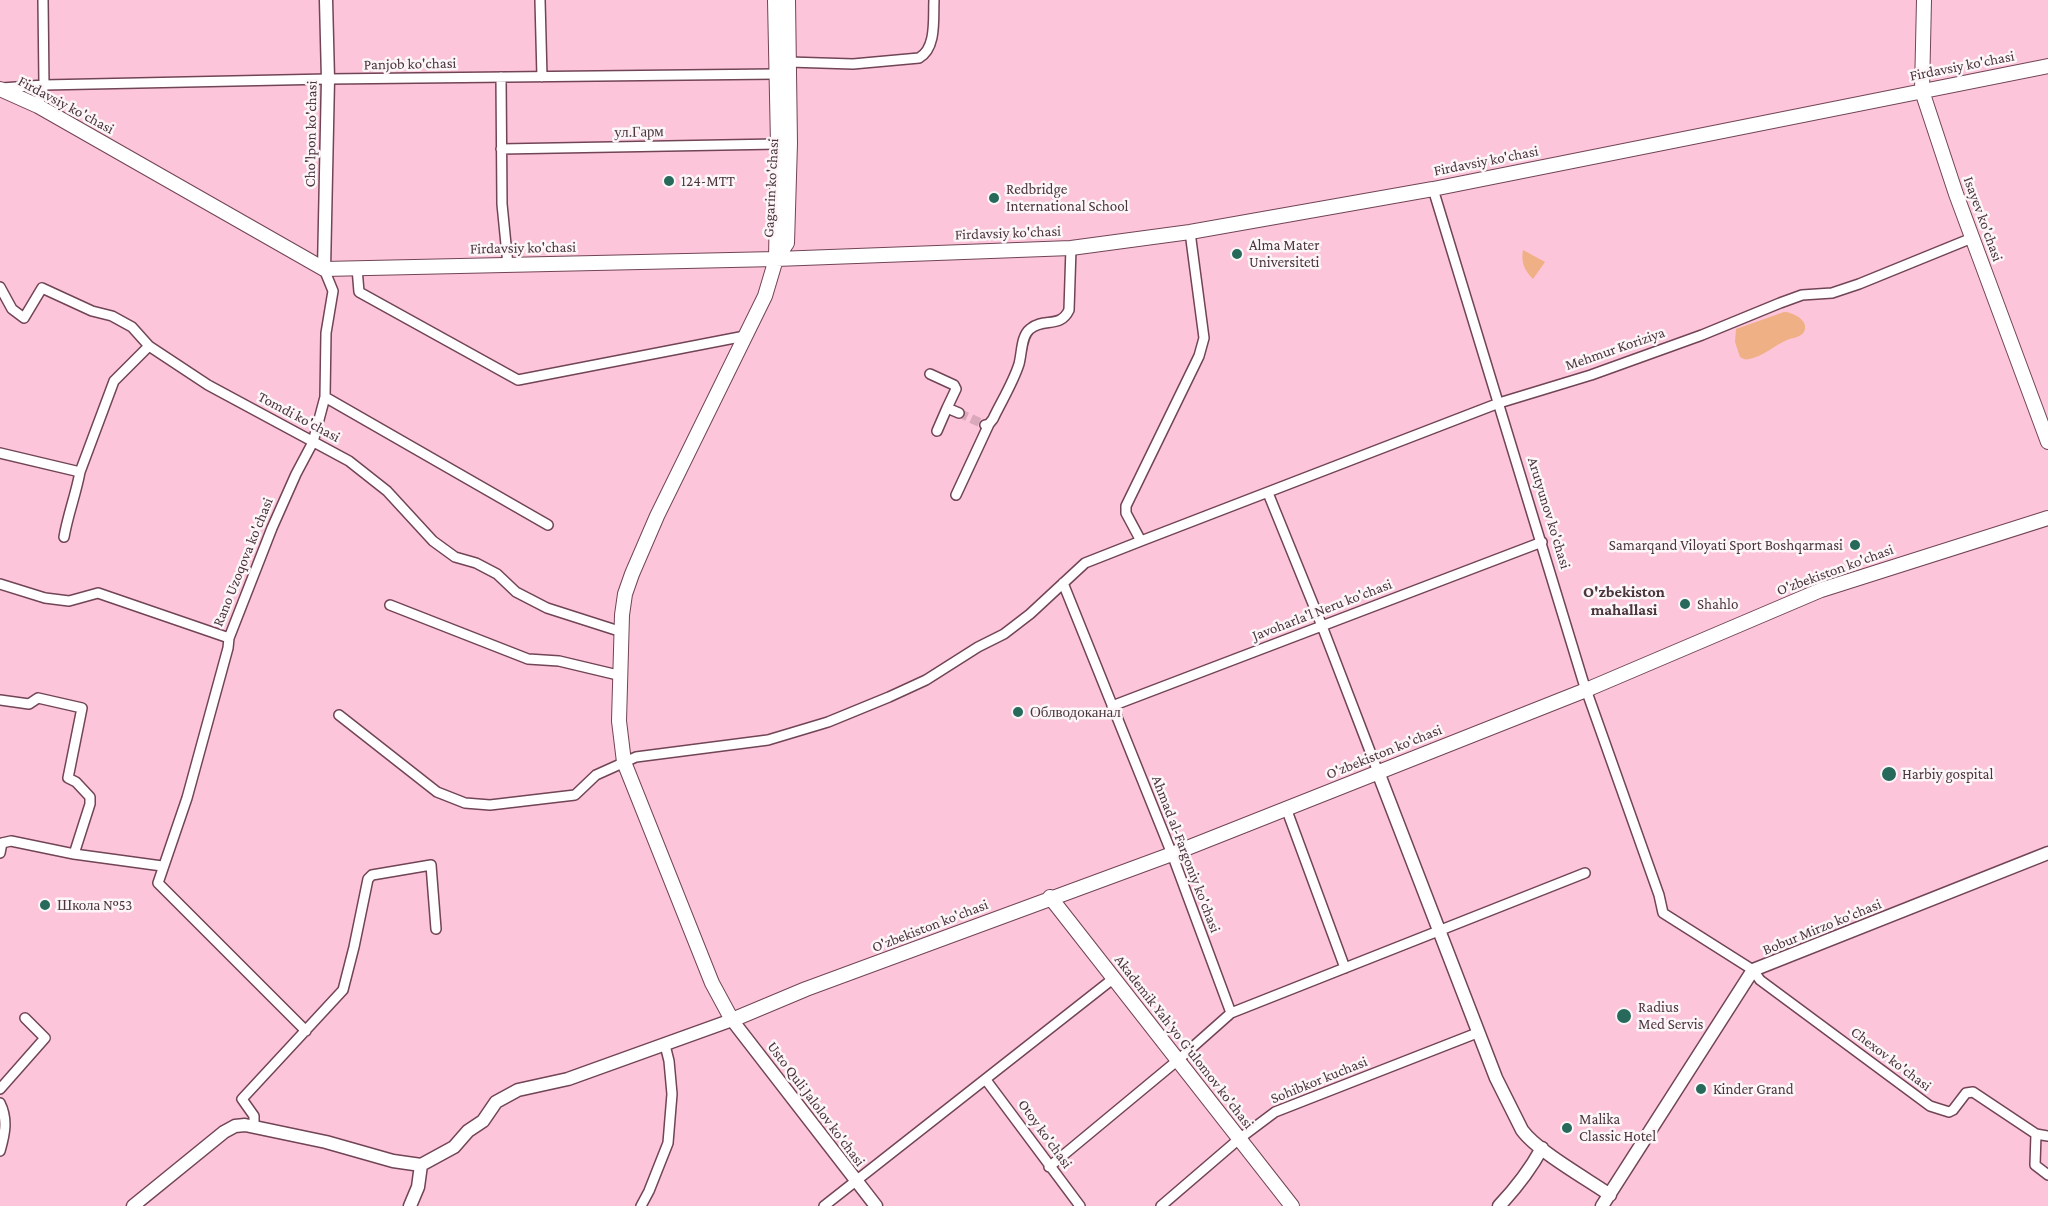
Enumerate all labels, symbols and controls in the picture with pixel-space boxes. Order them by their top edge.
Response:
street label: Firdavsiy ko'chasi [1908,47,2016,85]
street label: Panjob ko'chasi [363,54,457,74]
street label: Firdavsiy ko'chasi [15,72,117,138]
street label: Cho'lpon ko'chasi [301,80,321,188]
street label: ул.Гарм [614,123,664,141]
street label: Gagarin ko'chasi [759,138,783,238]
street label: Firdavsiy ko'chasi [1432,142,1540,180]
place label: 124-MTT [681,172,735,190]
marker: 124-MTT [662,174,676,188]
street label: Isayev ko'chasi [1959,174,2007,264]
place label: Redbridge International School [1006,180,1129,215]
marker: Redbridge International School [987,191,1001,205]
street label: Firdavsiy ko'chasi [955,222,1061,244]
place label: Alma Mater Universiteti [1249,236,1319,271]
street label: Firdavsiy ko'chasi [470,238,576,258]
marker: Alma Mater Universiteti [1230,247,1244,261]
street label: Mehmur Koriziya [1563,323,1667,375]
street label: Tomdi ko'chasi [255,388,343,446]
street label: Arutyunov ko'chasi [1523,455,1575,571]
street label: Rano Uzoqova ko'chasi [209,495,277,629]
place label: Samarqand Viloyati Sport Boshqarmasi [1609,536,1843,554]
marker: Samarqand Viloyati Sport Boshqarmasi [1848,538,1862,552]
street label: O'zbekiston ko'chasi [1774,540,1896,600]
street label: Javoharla'l Neru ko'chasi [1250,575,1394,645]
district label: O'zbekiston mahallasi [1583,582,1665,620]
place label: Shahlo [1697,595,1738,613]
marker: Shahlo [1678,597,1692,611]
place label: Облводоканал [1030,703,1121,721]
marker: Облводоканал [1011,705,1025,719]
street label: O'zbekiston ko'chasi [1324,721,1444,783]
marker: Harbiy gospital [1880,765,1898,783]
place label: Harbiy gospital [1902,765,1993,783]
street label: Ahmad al-Fargoniy ko'chasi [1148,773,1224,935]
street label: Bobur Mirzo ko'chasi [1760,895,1884,959]
place label: Школа №53 [57,896,132,914]
street label: O'zbekiston ko'chasi [869,896,991,956]
marker: Школа №53 [38,898,52,912]
street label: Akademik Yah'yo G'ulomov ko'chasi [1110,951,1258,1133]
place label: Radius Med Servis [1638,998,1703,1033]
marker: Radius Med Servis [1615,1007,1633,1025]
street label: Chexov ko'chasi [1847,1023,1935,1095]
street label: Usto Quli Jalolov ko'chasi [763,1038,869,1170]
street label: Sohibkor kuchasi [1268,1052,1370,1108]
place label: Kinder Grand [1713,1080,1794,1098]
marker: Kinder Grand [1694,1082,1708,1096]
street label: Otoy ko'chasi [1014,1096,1076,1172]
place label: Malika Classic Hotel [1579,1110,1656,1145]
marker: Malika Classic Hotel [1560,1121,1574,1135]

